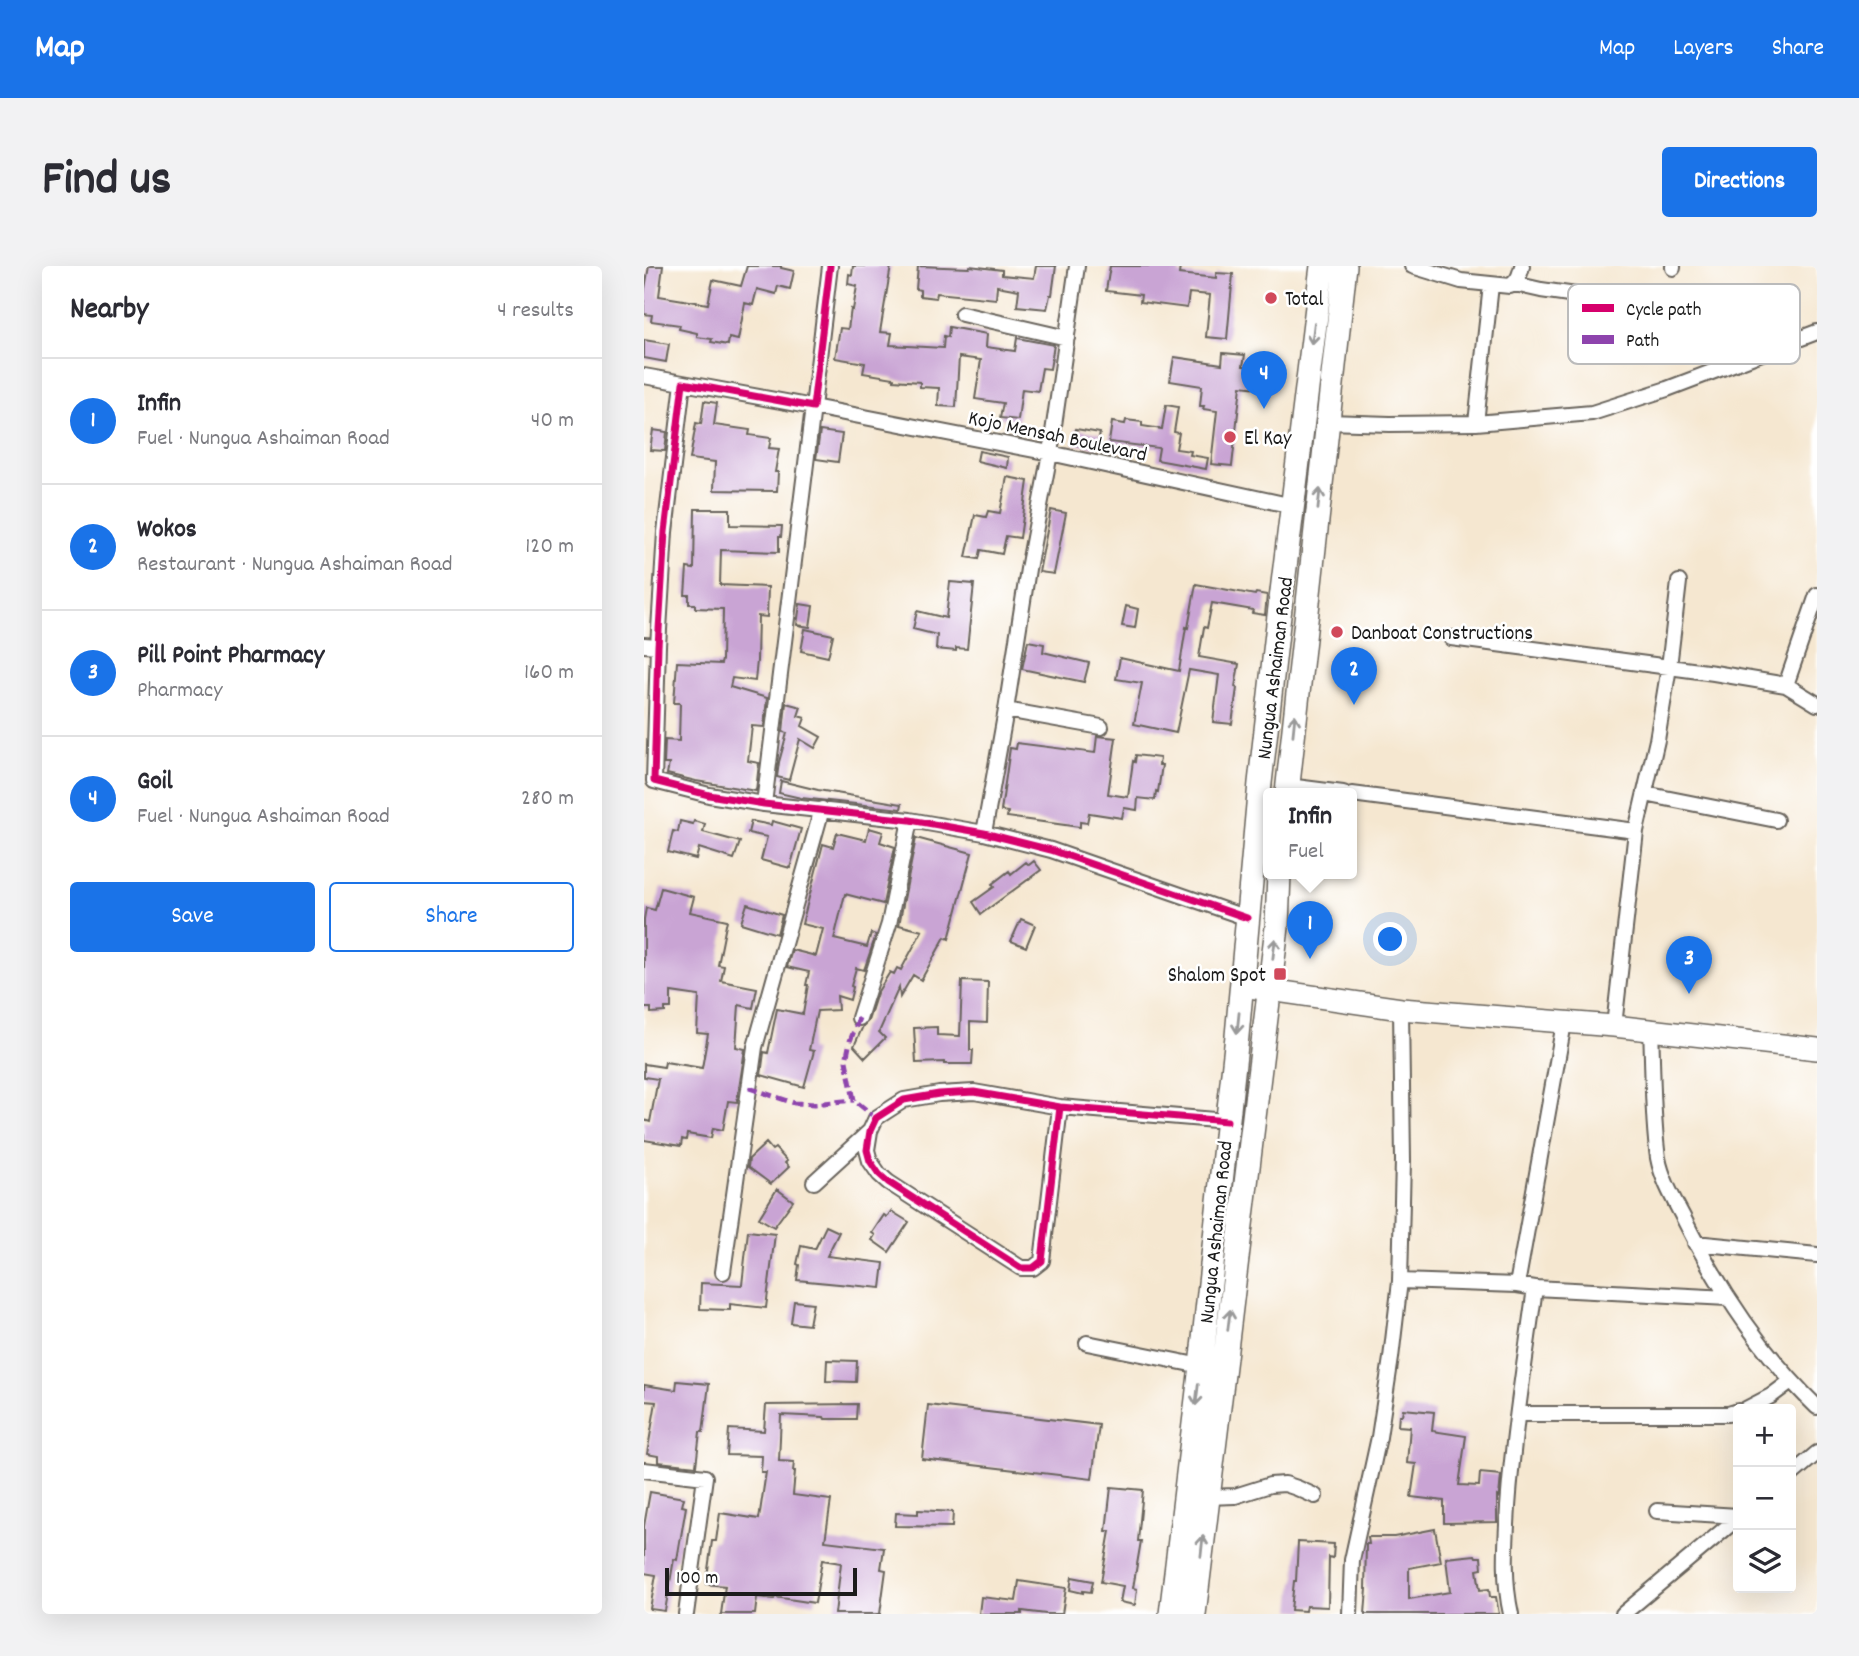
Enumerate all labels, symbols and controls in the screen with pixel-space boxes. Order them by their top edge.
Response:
text: Map [35,26,85,73]
text: Map [1599,32,1635,66]
text: Layers [1673,32,1734,66]
text: Share [1772,32,1824,66]
text: Find us [42,147,171,217]
button: Directions [1662,147,1817,217]
legend [1568,284,1800,364]
place label: Total [1285,286,1323,316]
text: Nearby [70,290,148,333]
marker: Total [1263,290,1279,306]
text: 4 results [497,295,574,328]
text: Cycle path [1626,298,1701,325]
one-way arrow [1306,322,1319,345]
text: Path [1626,329,1659,356]
pin: 4 [1241,351,1287,409]
text: Infin [137,386,181,423]
street label: Kojo Mensah Boulevard [965,404,1149,472]
text: 1 [90,405,96,438]
text: 40 m [531,405,574,438]
text: Fuel · Nungua Ashaiman Road [137,423,390,456]
place label: El Kay [1244,425,1292,455]
marker: El Kay [1222,429,1238,445]
one-way arrow [1313,488,1326,511]
text: Wokos [137,512,197,549]
text: 2 [88,531,98,564]
text: 120 m [525,531,574,564]
text: Restaurant · Nungua Ashaiman Road [137,549,453,582]
street label: Nungua Ashaiman Road [1251,575,1303,761]
place label: Danboat Constructions [1351,620,1533,650]
marker: Danboat Constructions [1329,624,1345,640]
text: Pill Point Pharmacy [137,638,324,675]
pin: 2 [1331,647,1377,705]
text: 3 [88,657,98,690]
text: 160 m [524,657,574,690]
text: Pharmacy [137,675,222,708]
one-way arrow [1288,714,1301,737]
text: Goil [137,764,173,801]
text: 4 [88,783,98,816]
text: 280 m [521,783,574,816]
popup [1263,788,1357,879]
text: Infin [1288,799,1332,836]
text: Fuel · Nungua Ashaiman Road [137,801,390,834]
text: Fuel [1288,836,1324,869]
button: Save [70,882,315,952]
button: Share [329,882,574,952]
pin: 1 [1287,901,1333,959]
your location [1373,922,1407,956]
pin: 3 [1666,936,1712,994]
one-way arrow [1268,938,1281,960]
place label: Shalom Spot [1168,962,1266,992]
marker: Shalom Spot [1272,966,1288,982]
one-way arrow [1232,1011,1245,1033]
street label: Nungua Ashaiman Road [1193,1139,1243,1325]
one-way arrow [1222,1309,1235,1332]
one-way arrow [1191,1383,1204,1406]
map controls [1733,1404,1796,1593]
button: + [1733,1404,1796,1467]
button: − [1733,1467,1796,1530]
button: layers [1733,1530,1796,1593]
one-way arrow [1196,1535,1209,1558]
scale bar [665,1565,858,1597]
text: 100 m [676,1566,718,1593]

